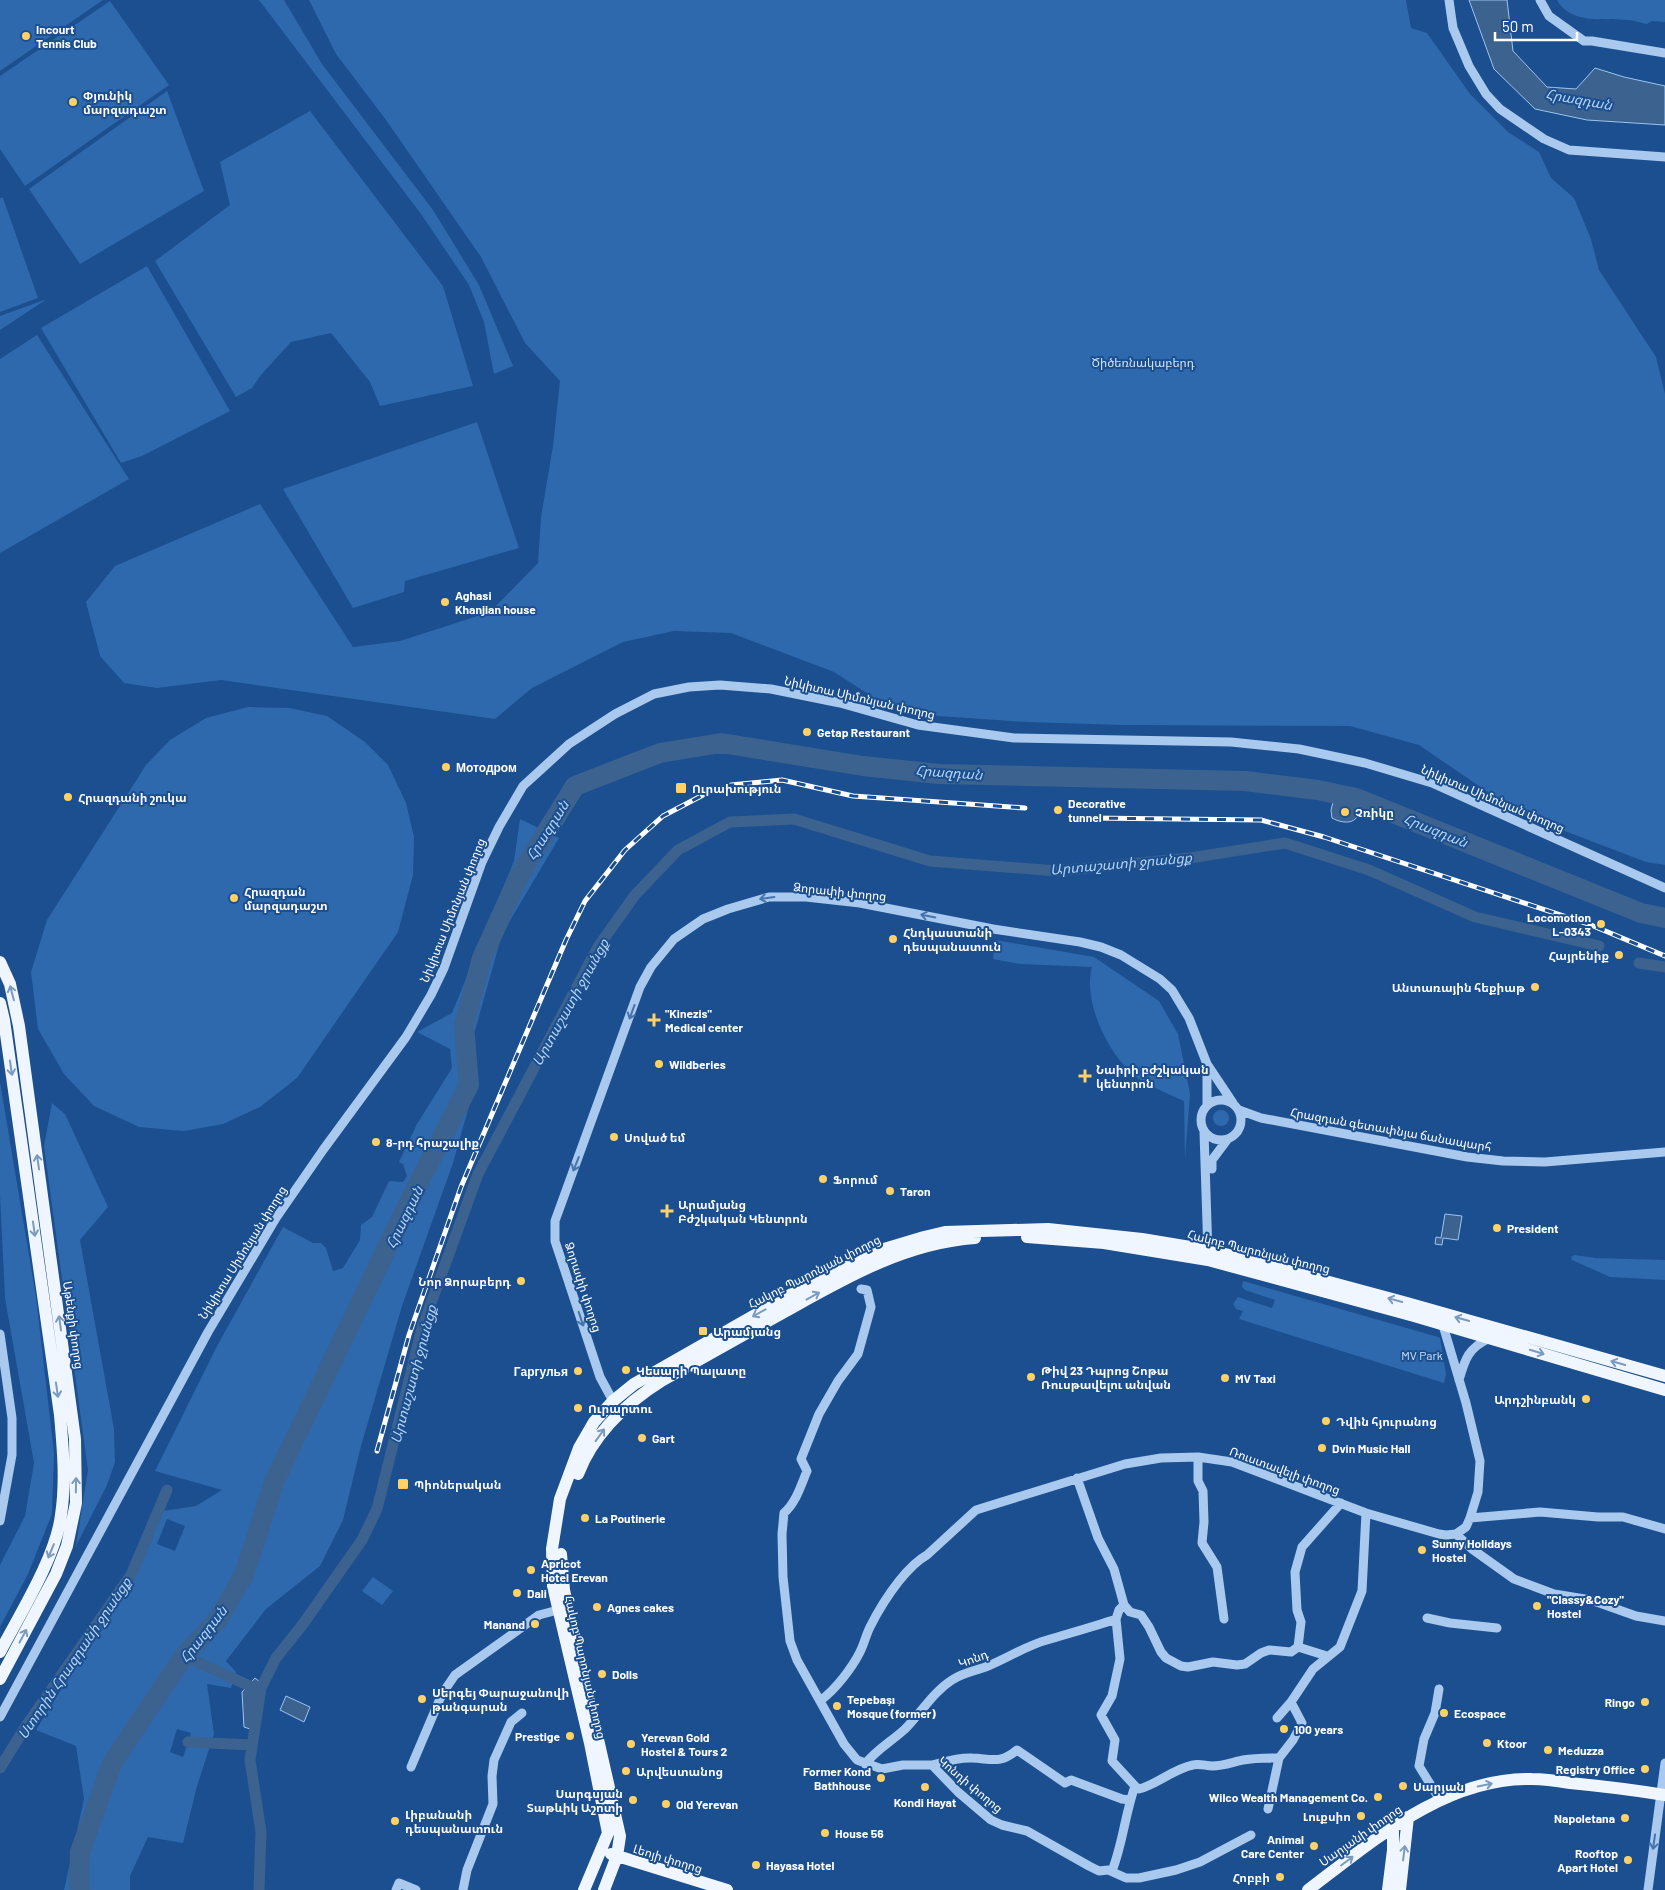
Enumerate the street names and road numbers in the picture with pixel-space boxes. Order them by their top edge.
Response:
street label: Նիկիտա Սիմոնյան փողոց [783,673,937,722]
street label: Նիկիտա Սիմոնյան փողոց [1419,761,1567,836]
street label: Նիկիտա Սիմոնյան փողոց [417,836,488,985]
street label: Ձորափի փողոց [793,879,887,904]
street label: Հրազդան գետափնյա ճանապարհ [1289,1104,1493,1155]
street label: Նիկիտա Սիմոնյան փողոց [195,1183,290,1322]
street label: Հակոբ Պարոնյան փողոց [1186,1226,1332,1277]
street label: Հակոբ Պարոնյան փողոց [745,1231,883,1311]
street label: Ձորափի փողոց [562,1240,605,1334]
street label: Աթենքի փողոց [60,1280,87,1370]
street label: Ռուստավելի փողոց [1227,1443,1342,1498]
street label: Հակոբ Պարոնյան փողոց [562,1594,609,1740]
street label: Կոնդ [956,1646,990,1671]
street label: Կոնդի փողոց [935,1753,1006,1816]
street label: Սարյանի փողոց [1316,1801,1405,1870]
street label: Լեոյի փողոց [631,1841,704,1876]

